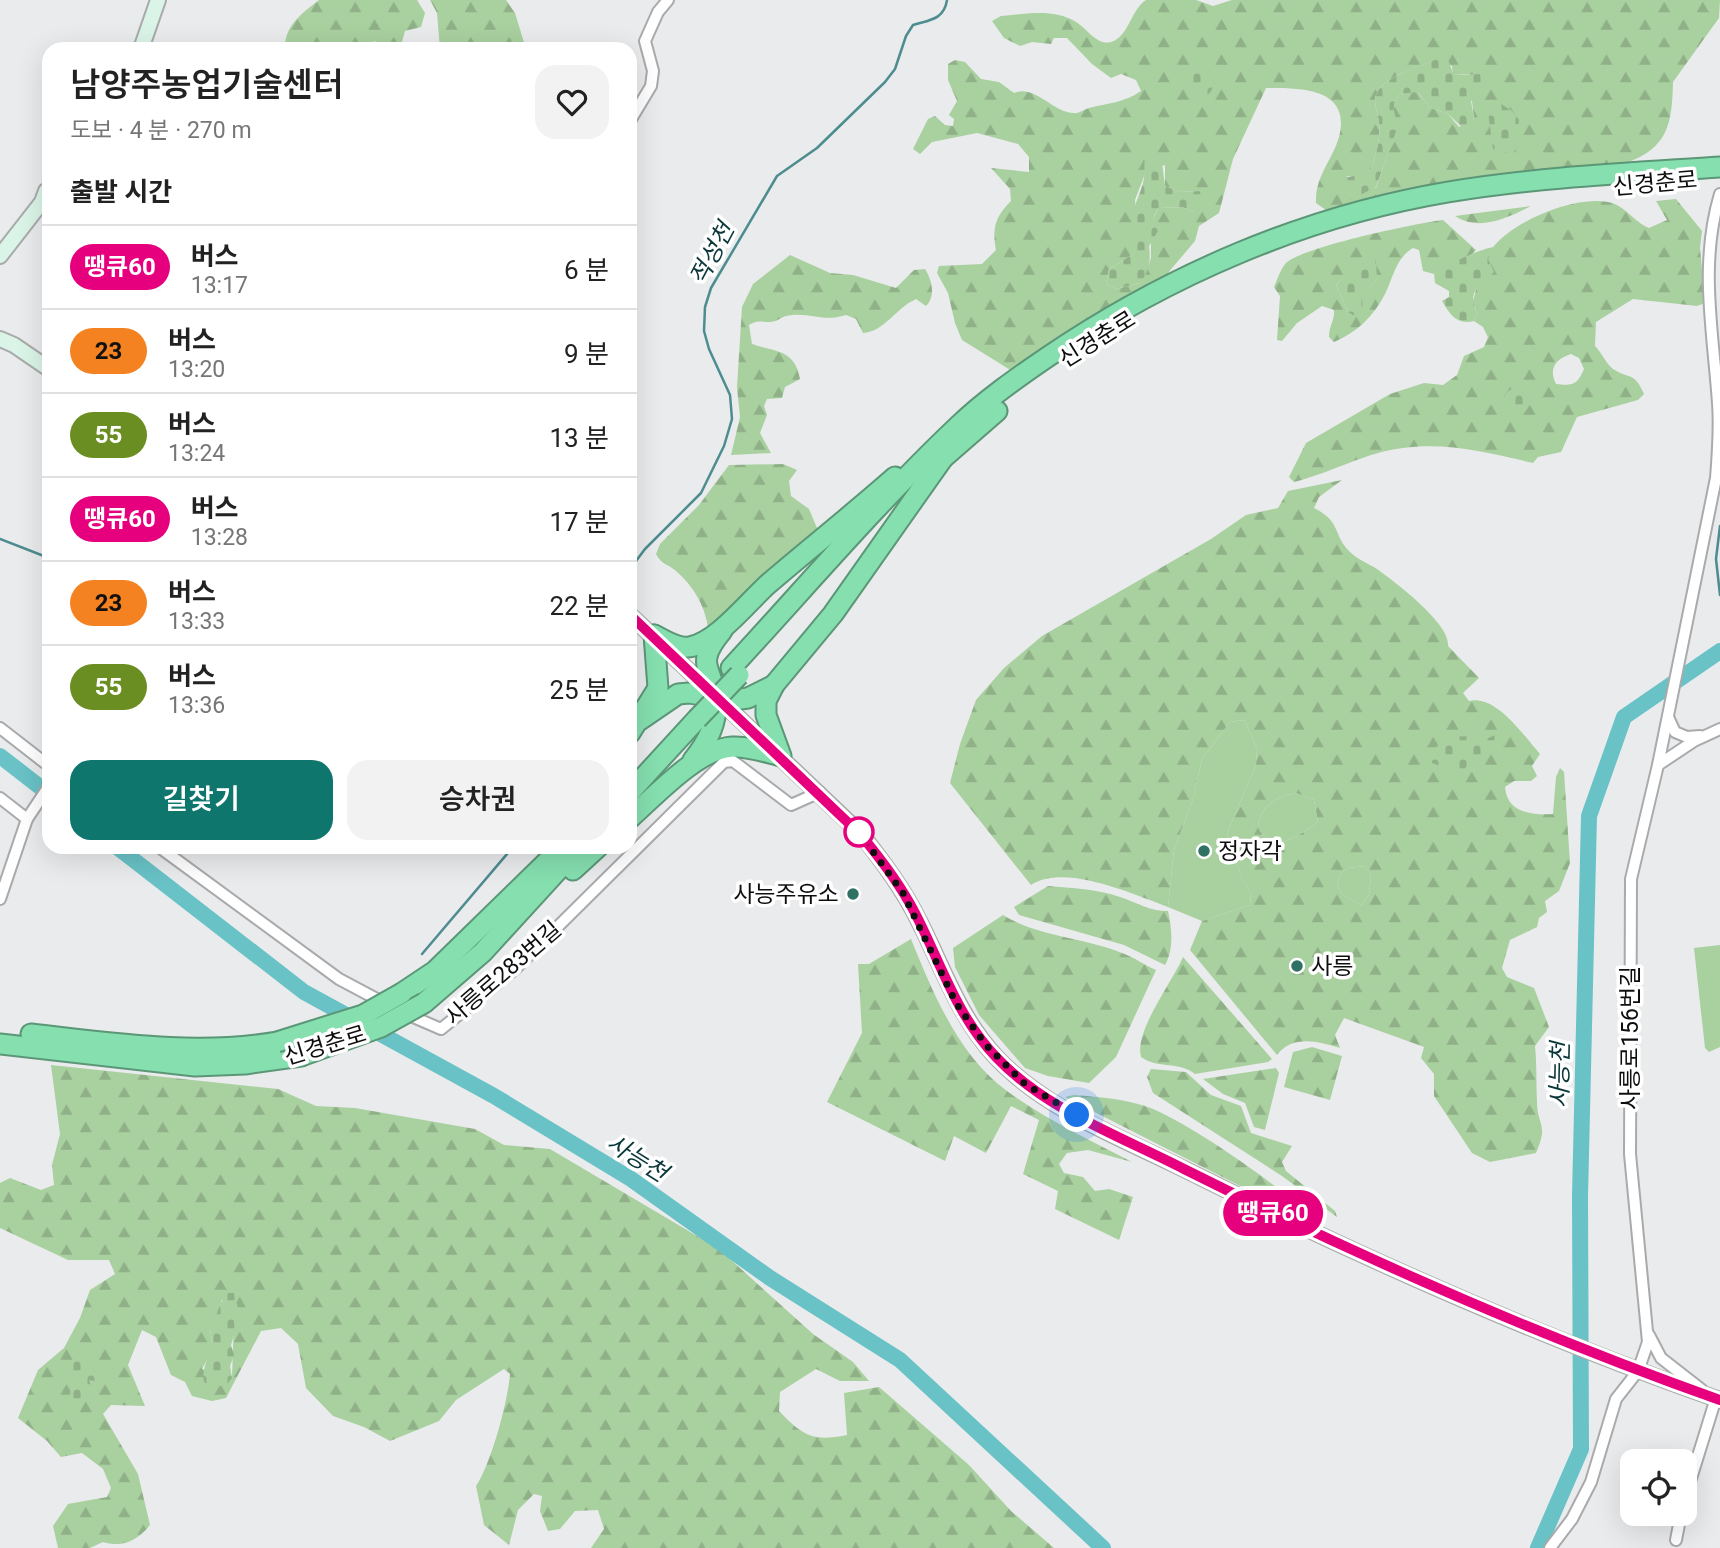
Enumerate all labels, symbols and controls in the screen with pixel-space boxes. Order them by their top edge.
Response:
text: 남양주농업기술센터 [70,65,343,104]
button: heart [535,65,609,139]
text: 도보 · 4 분 · 270 m [70,117,252,144]
street label: 신경춘로 [1612,166,1698,201]
text: 출발 시간 [70,177,172,207]
water label: 적성천 [684,216,741,290]
text: 버스 [191,241,239,271]
text: 땡큐60 [84,253,156,281]
text: 6 분 [564,255,609,285]
text: 13:17 [191,272,248,299]
street label: 신경춘로 [1054,306,1140,373]
text: 버스 [168,325,216,355]
text: 23 [95,337,122,365]
text: 9 분 [564,339,609,369]
text: 13:20 [168,356,225,383]
text: 버스 [168,409,216,439]
text: 55 [95,421,122,449]
text: 13 분 [549,423,609,453]
text: 13:24 [168,440,225,467]
text: 버스 [191,493,239,523]
text: 땡큐60 [84,505,156,533]
text: 17 분 [549,507,609,537]
text: 13:28 [191,524,248,551]
text: 버스 [168,577,216,607]
text: 23 [95,589,122,617]
text: 22 분 [549,591,609,621]
text: 13:33 [168,608,225,635]
text: 버스 [168,661,216,691]
text: 55 [95,673,122,701]
text: 25 분 [549,675,609,705]
text: 13:36 [168,692,225,719]
button: 길찾기 [70,760,333,840]
button: 승차권 [347,760,609,840]
unlabelled marker [844,817,874,847]
place label: 정자각 [1218,838,1281,865]
marker: 정자각 [1196,843,1212,859]
place label: 사능주유소 [733,881,839,908]
marker: 사능주유소 [845,886,861,902]
street label: 사릉로283번길 [440,916,567,1031]
place label: 사릉 [1311,953,1353,980]
marker: 사릉 [1289,958,1305,974]
street label: 사릉로156번길 [1617,966,1644,1110]
street label: 신경춘로 [281,1020,370,1071]
water label: 사능천 [1545,1039,1575,1108]
your location [1059,1097,1094,1132]
water label: 사능천 [601,1129,675,1189]
line badge: 땡큐60 [1224,1190,1322,1236]
text: 땡큐60 [1237,1199,1309,1227]
map controls [1620,1449,1697,1526]
button: locate [1620,1449,1697,1526]

